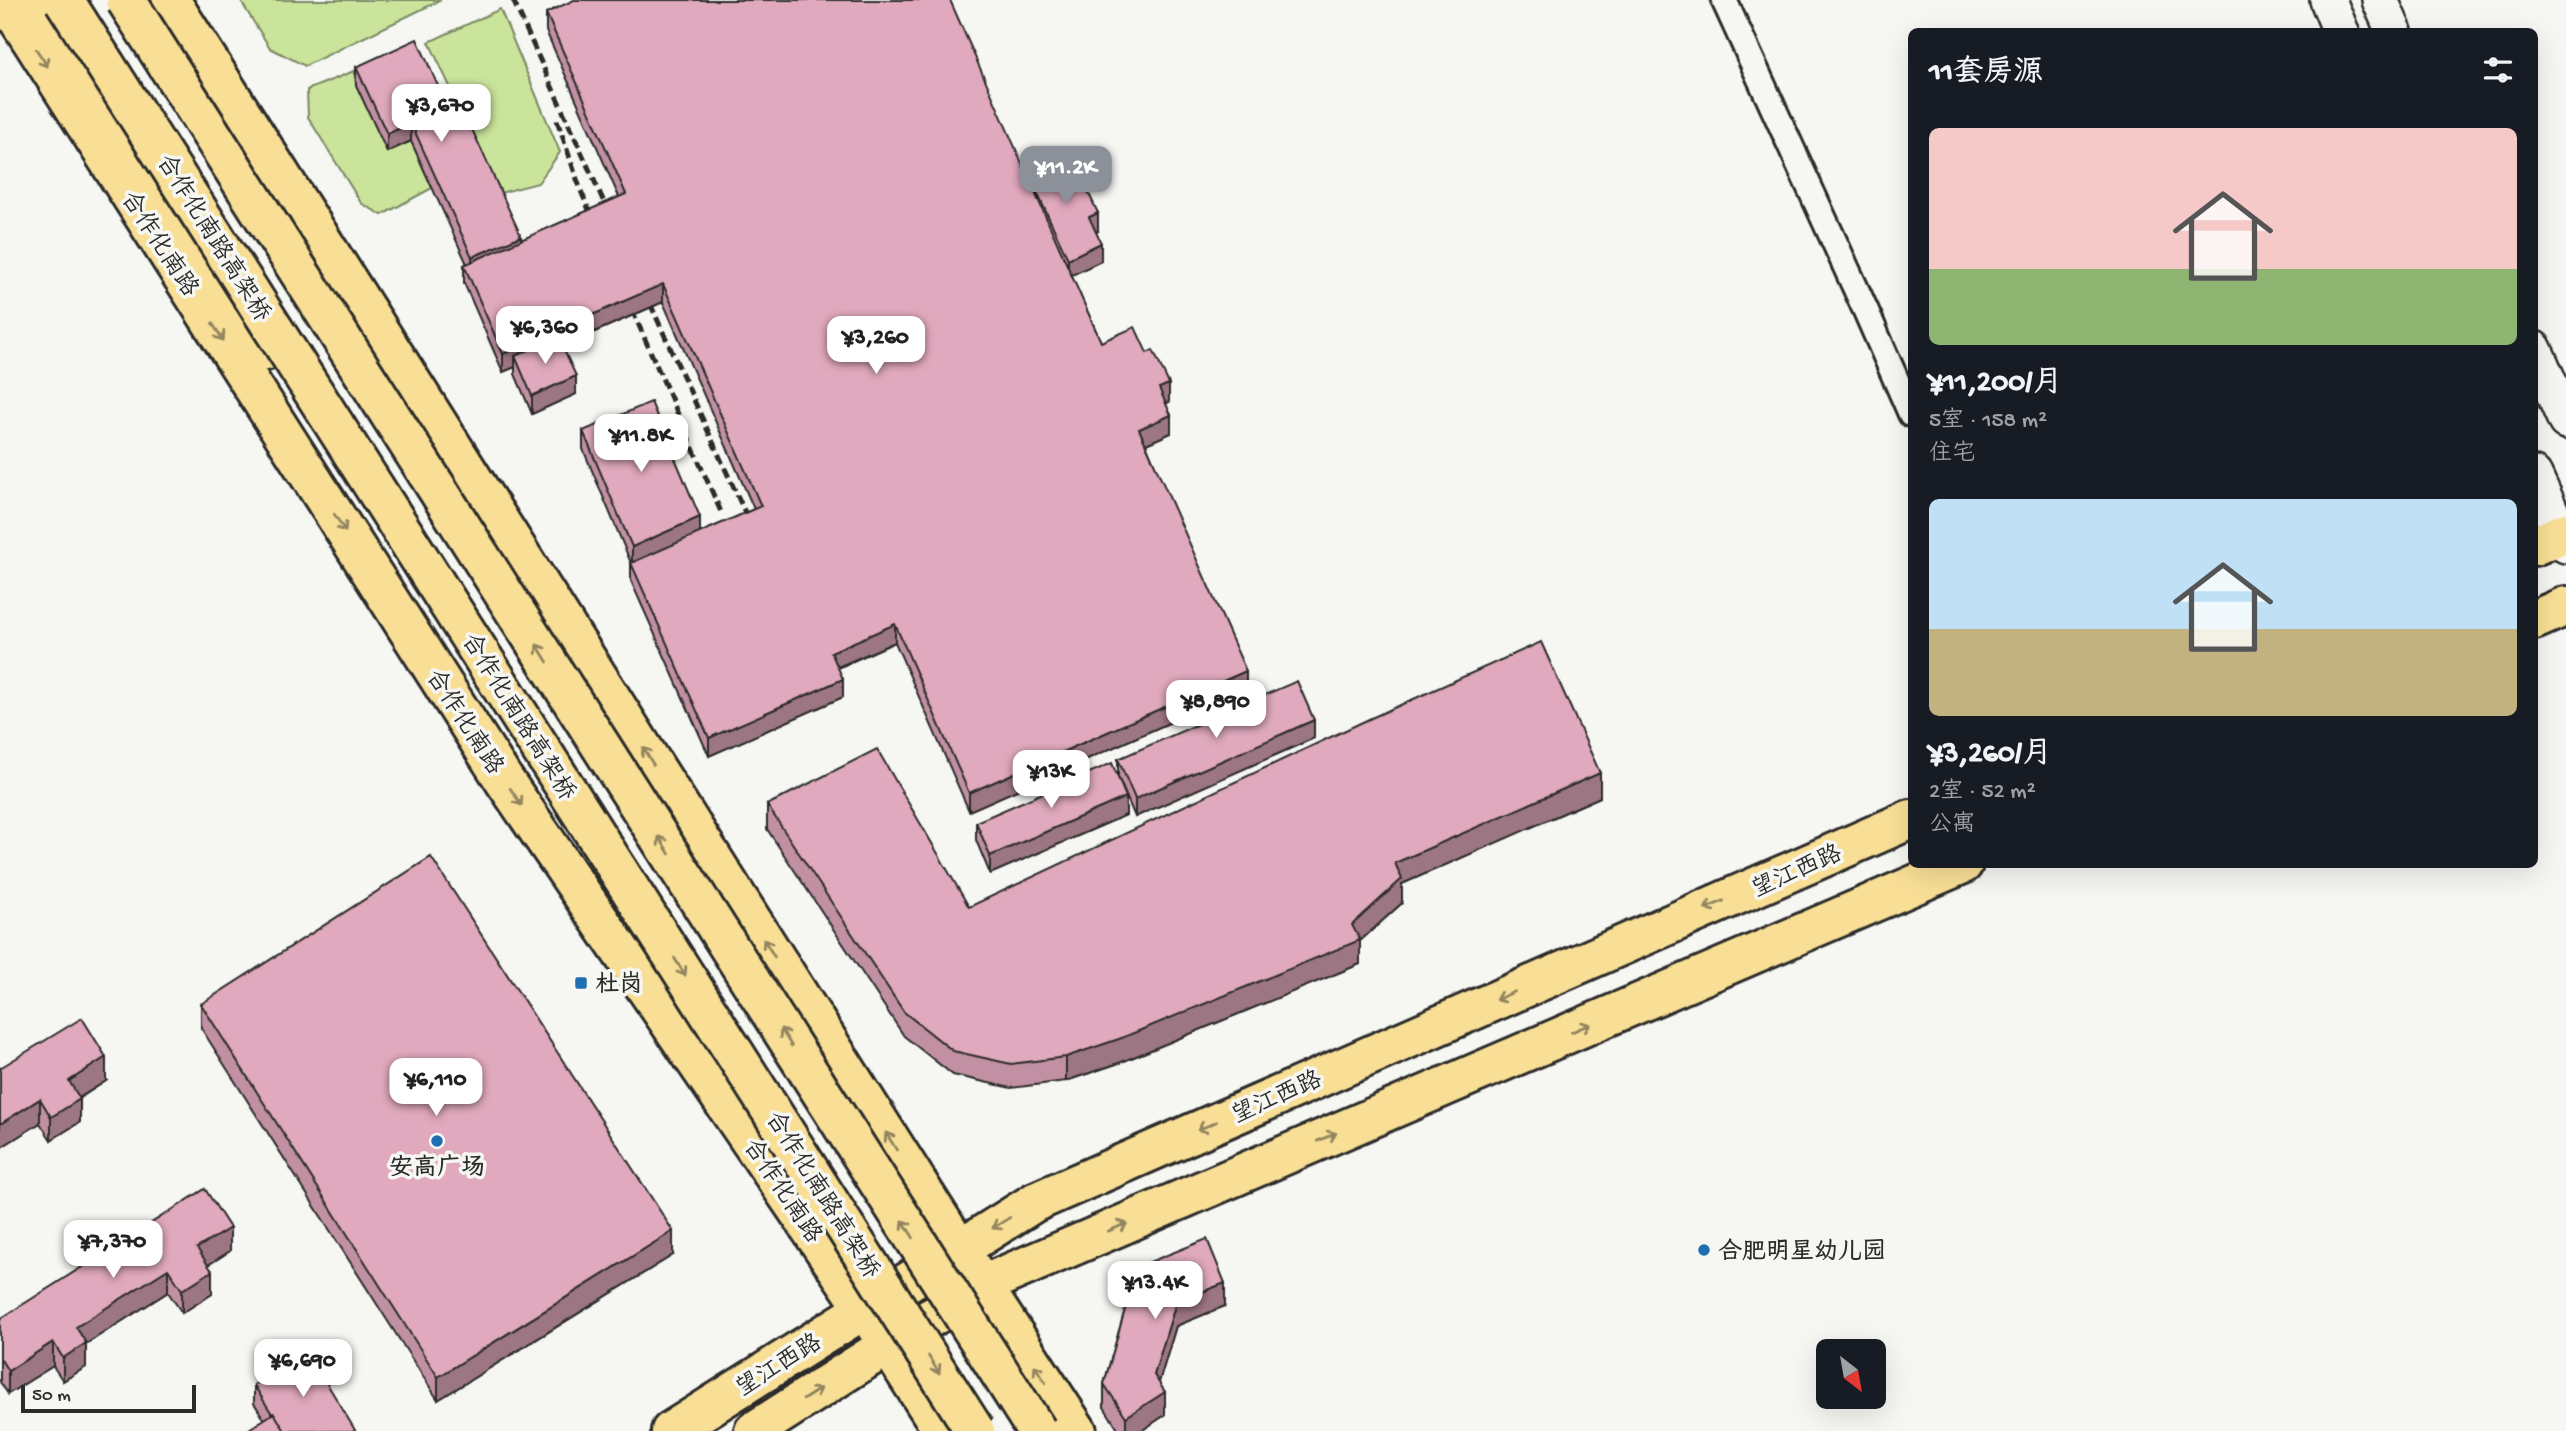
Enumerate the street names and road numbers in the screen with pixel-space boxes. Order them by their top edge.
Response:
street label: 合作化南路高架桥 [152,148,278,326]
street label: 合作化南路 [116,185,206,301]
street label: 合作化南路高架桥 [457,627,583,805]
street label: 合作化南路 [421,663,511,779]
street label: 望江西路 [1747,839,1847,906]
street label: 望江西路 [1227,1065,1327,1132]
street label: 合作化南路高架桥 [758,1106,886,1285]
street label: 合作化南路 [736,1133,828,1250]
street label: 望江西路 [730,1328,828,1405]

